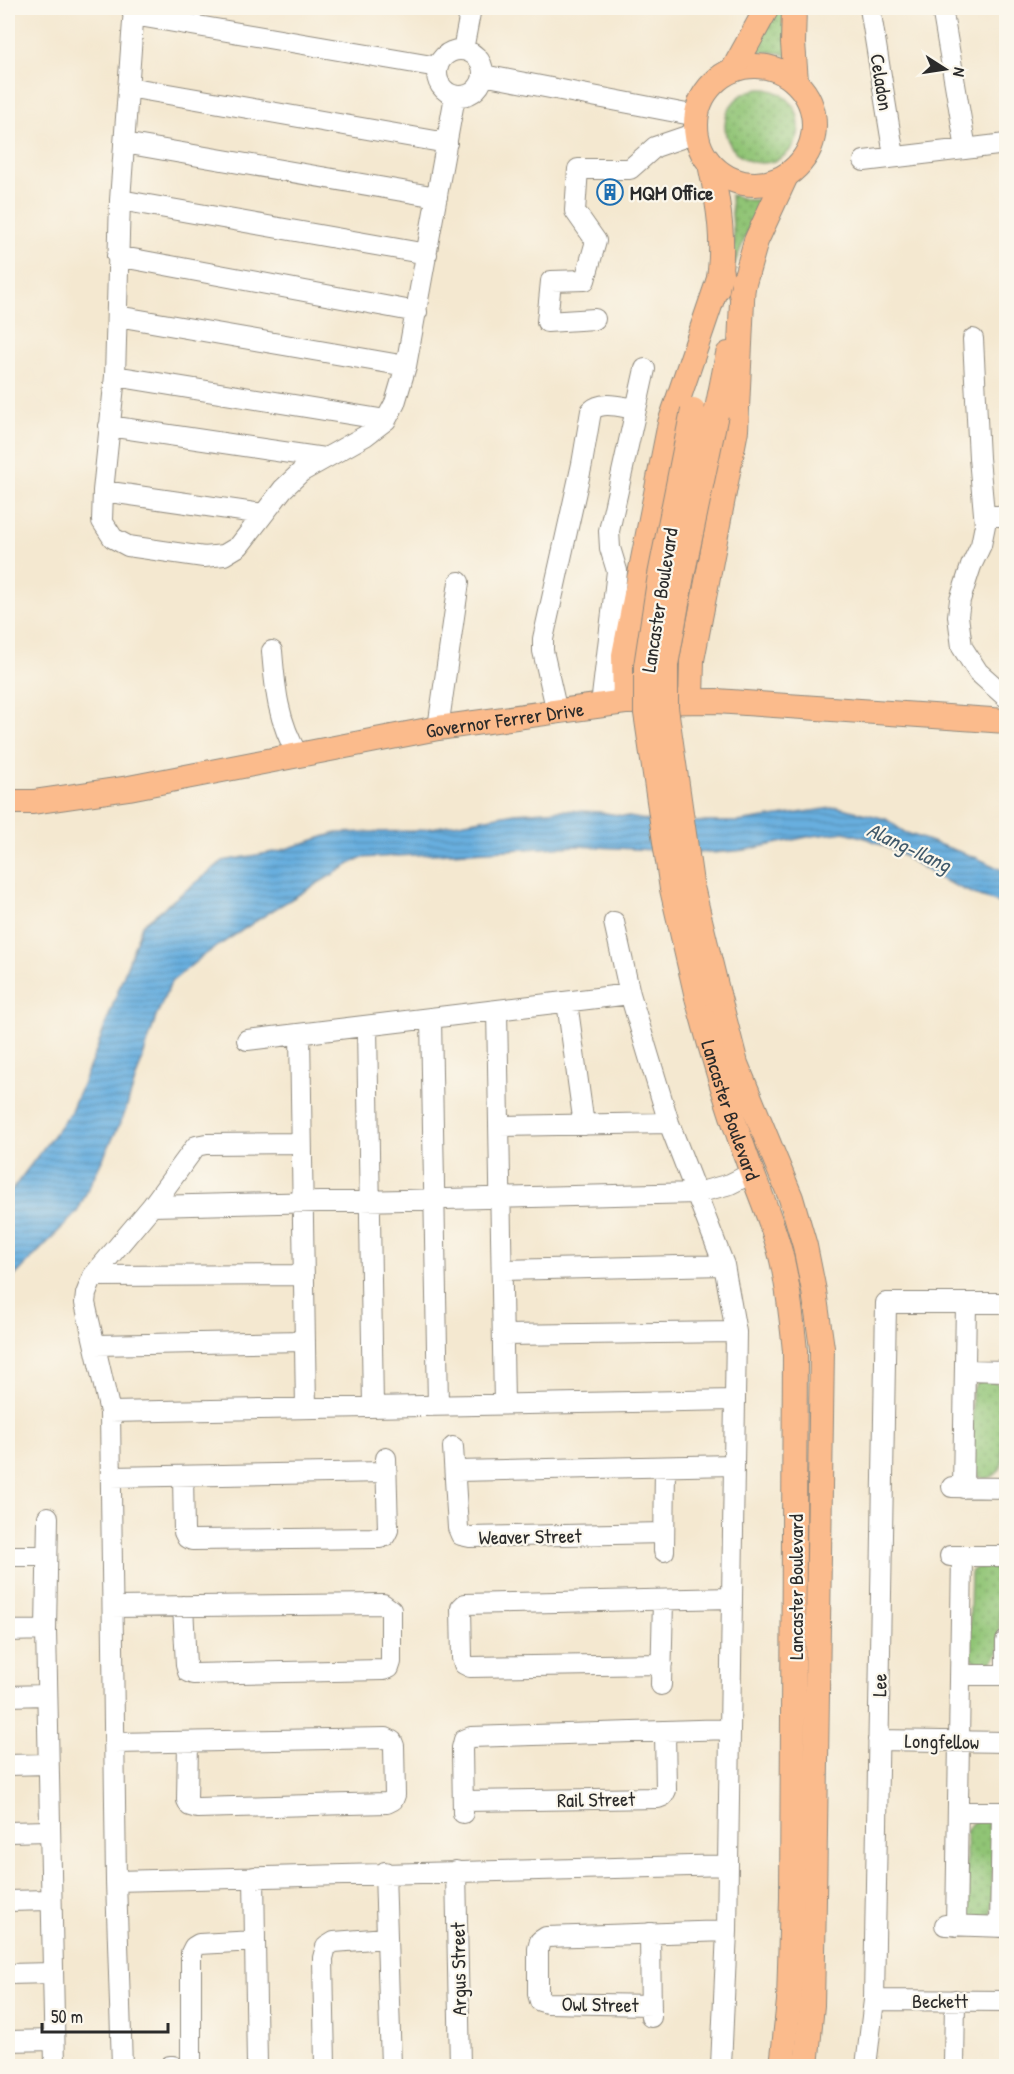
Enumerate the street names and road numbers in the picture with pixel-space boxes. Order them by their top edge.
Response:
street label: Celadon [864,52,900,112]
street label: Lancaster Boulevard [634,526,684,674]
street label: Governor Ferrer Drive [423,694,585,744]
street label: Lancaster Boulevard [696,1037,767,1184]
street label: Lancaster Boulevard [782,1514,809,1660]
street label: Weaver Street [478,1522,583,1550]
street label: Lee [865,1673,893,1697]
street label: Longfellow [905,1727,979,1755]
street label: Rail Street [557,1785,636,1813]
street label: Argus Street [444,1921,472,2016]
street label: Beckett [912,1987,969,2014]
street label: Owl Street [561,1990,640,2018]

